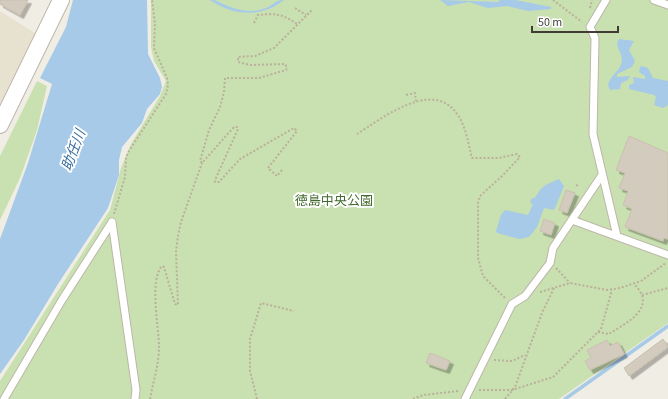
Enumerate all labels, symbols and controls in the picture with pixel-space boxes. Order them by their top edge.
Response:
scale bar [532,8,618,34]
text: 50 m [538,14,562,31]
water label: 助任川 [57,125,92,174]
park label: 徳島中央公園 [295,192,373,210]

